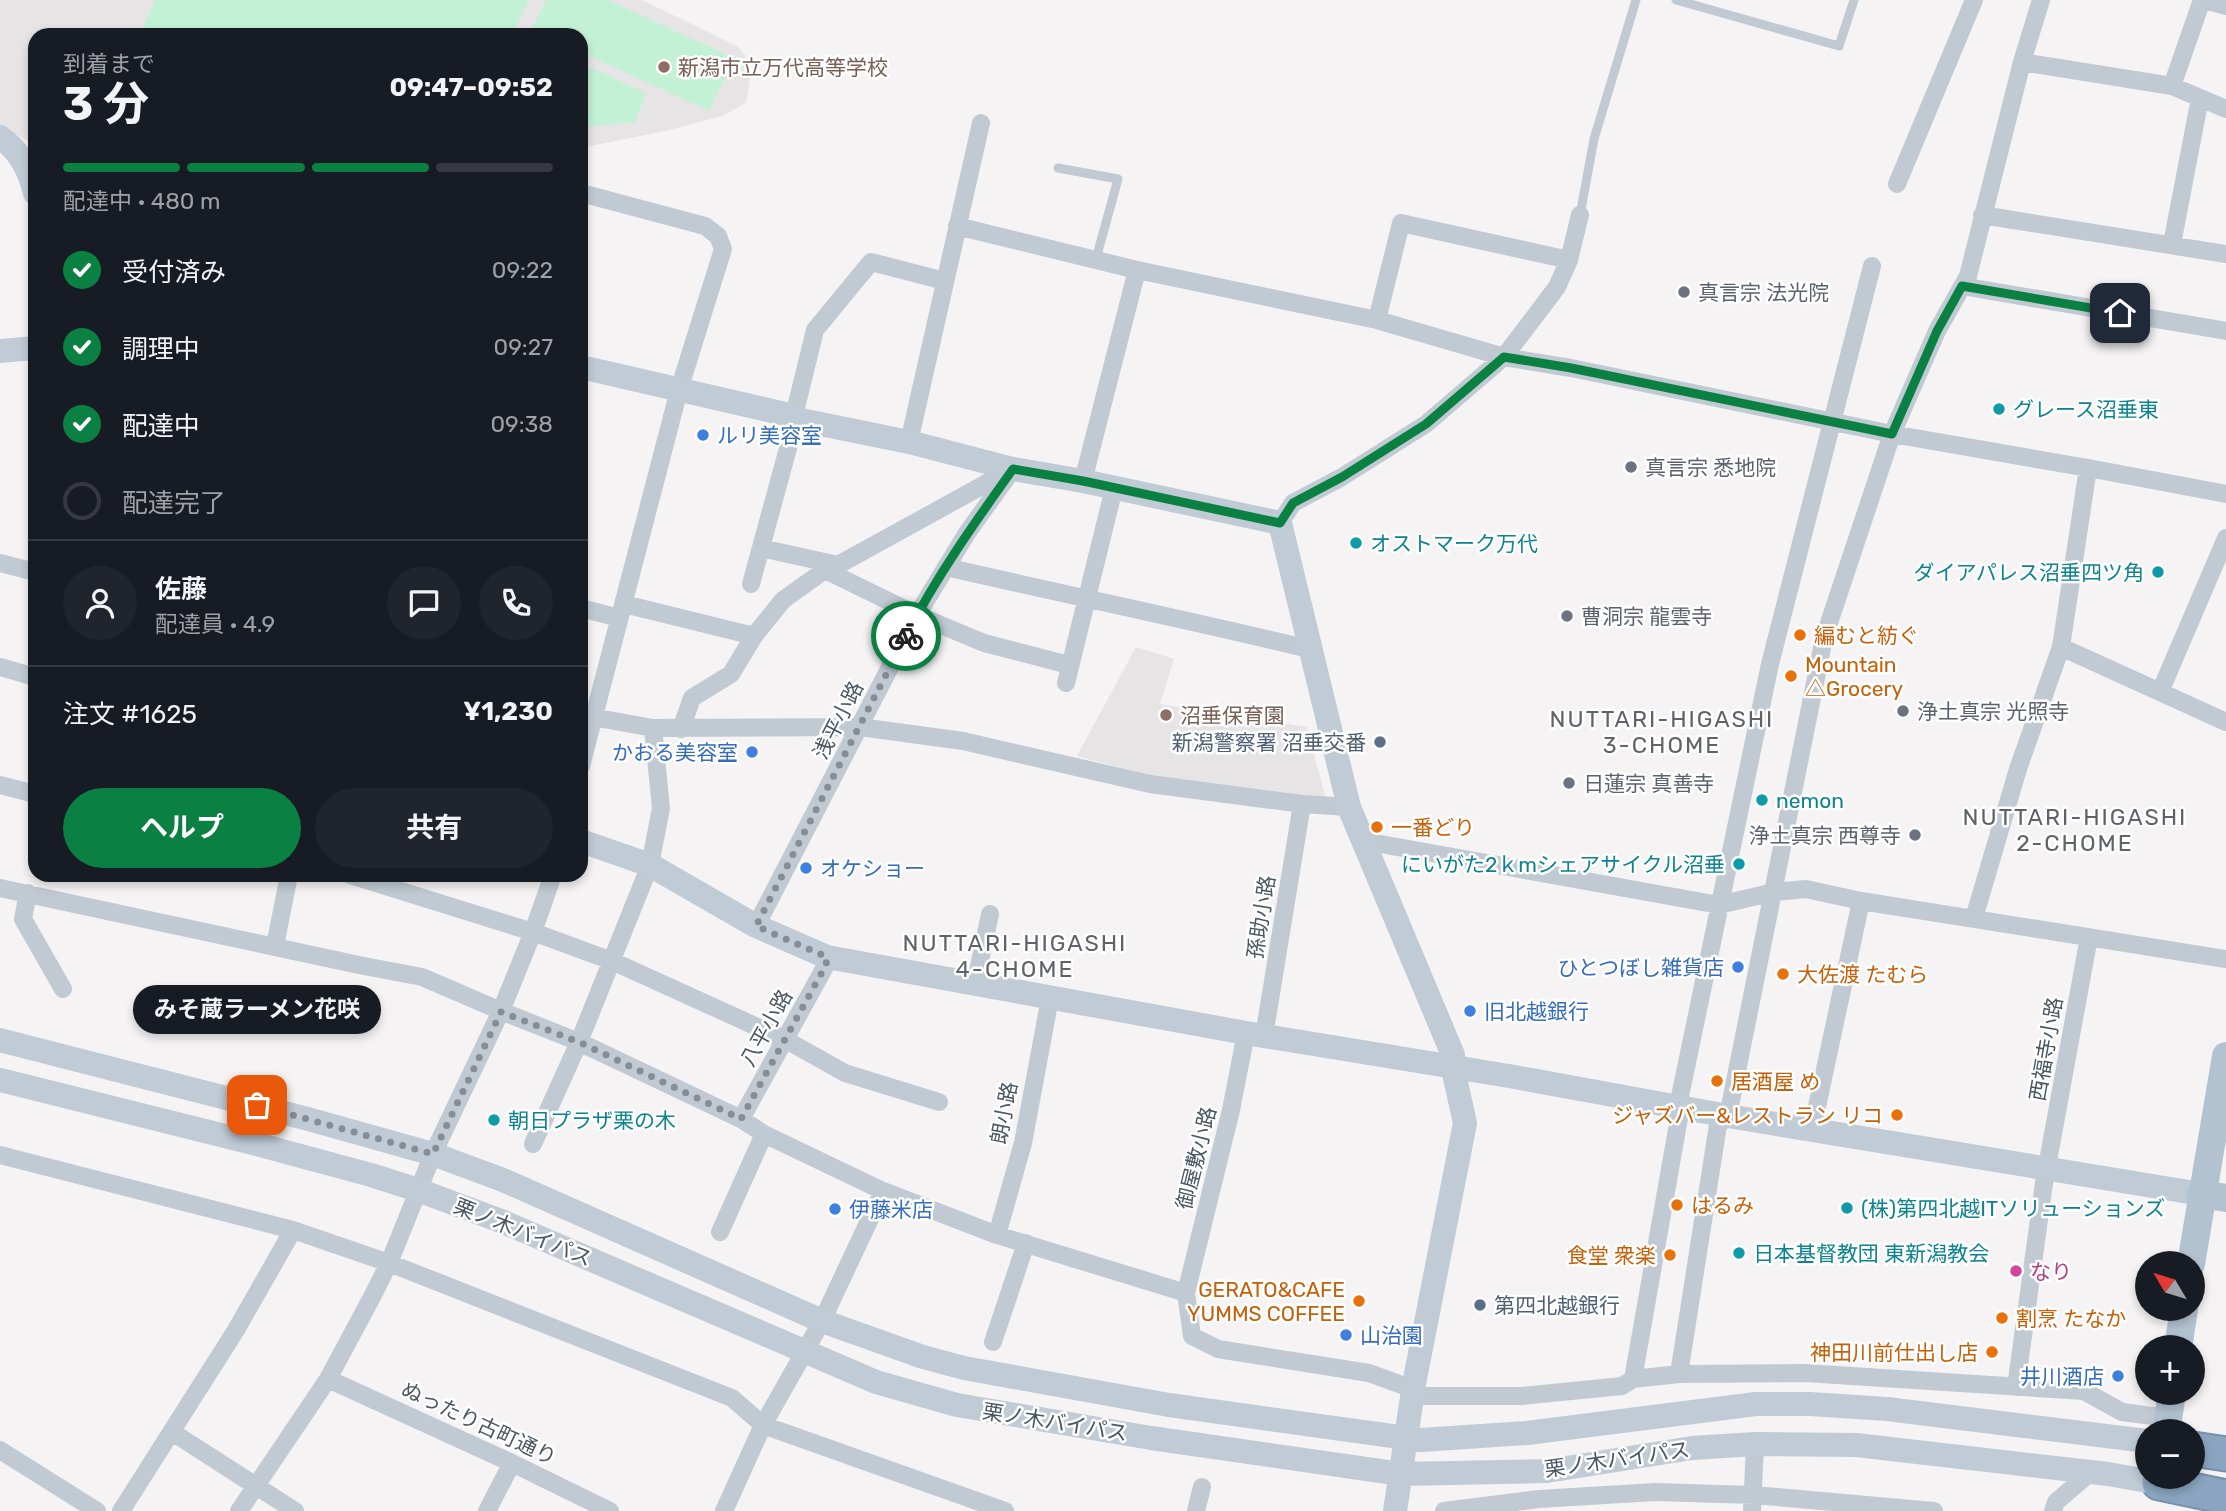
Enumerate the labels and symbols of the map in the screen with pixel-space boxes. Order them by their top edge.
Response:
place label: 新潟市立万代高等学校 [678,55,888,80]
marker: 新潟市立万代高等学校 [656,59,672,75]
place label: 真言宗 法光院 [1698,280,1829,305]
pin [2090,283,2150,343]
marker: 真言宗 法光院 [1676,284,1692,300]
place label: グレース沼垂東 [2013,397,2159,422]
marker: グレース沼垂東 [1991,401,2007,417]
place label: ルリ美容室 [717,423,822,448]
marker: ルリ美容室 [695,427,711,443]
place label: 真言宗 悉地院 [1645,455,1776,480]
marker: 真言宗 悉地院 [1623,459,1639,475]
place label: オストマーク万代 [1370,531,1538,556]
marker: オストマーク万代 [1348,535,1364,551]
place label: ダイアパレス沼垂四ツ角 [1913,560,2144,585]
marker: ダイアパレス沼垂四ツ角 [2150,564,2166,580]
courier [871,601,941,671]
place label: 曹洞宗 龍雲寺 [1581,604,1712,629]
marker: 曹洞宗 龍雲寺 [1559,608,1575,624]
place label: 編むと紡ぐ [1814,623,1919,648]
marker: 編むと紡ぐ [1792,627,1808,643]
place label: Mountain △Grocery [1805,652,1903,701]
marker: Mountain △Grocery [1783,668,1799,684]
street label: 浅平小路 [808,677,868,763]
place label: 浄土真宗 光照寺 [1917,699,2069,724]
place label: 沼垂保育園 [1180,703,1285,728]
marker: 浄土真宗 光照寺 [1895,703,1911,719]
district label: NUTTARI-HIGASHI 3-CHOME [1550,705,1774,759]
marker: 沼垂保育園 [1158,707,1174,723]
place label: 新潟警察署 沼垂交番 [1172,730,1366,755]
marker: 新潟警察署 沼垂交番 [1372,734,1388,750]
place label: かおる美容室 [612,740,738,765]
marker: かおる美容室 [744,744,760,760]
place label: 日蓮宗 真善寺 [1583,771,1714,796]
marker: 日蓮宗 真善寺 [1561,775,1577,791]
place label: nemon [1776,788,1844,813]
marker: nemon [1754,792,1770,808]
district label: NUTTARI-HIGASHI 2-CHOME [1963,803,2187,857]
place label: 一番どり [1391,815,1475,840]
marker: 一番どり [1369,819,1385,835]
place label: 浄土真宗 西尊寺 [1749,823,1901,848]
marker: 浄土真宗 西尊寺 [1907,827,1923,843]
place label: にいがた2ｋmシェアサイクル沼垂 [1401,852,1725,877]
place label: オケショー [820,856,925,881]
marker: にいがた2ｋmシェアサイクル沼垂 [1731,856,1747,872]
marker: オケショー [798,860,814,876]
street label: 孫助小路 [1242,874,1280,960]
district label: NUTTARI-HIGASHI 4-CHOME [903,929,1127,983]
place label: ひとつぼし雑貨店 [1557,955,1724,980]
marker: ひとつぼし雑貨店 [1730,959,1746,975]
place label: 大佐渡 たむら [1797,962,1928,987]
marker: 大佐渡 たむら [1775,966,1791,982]
street label: 八平小路 [735,985,797,1071]
callout: みそ蔵ラーメン花咲 [133,986,381,1035]
street label: 西福寺小路 [2025,995,2067,1103]
place label: 旧北越銀行 [1484,999,1589,1024]
marker: 旧北越銀行 [1462,1003,1478,1019]
place label: 居酒屋 め [1731,1069,1820,1094]
marker: 居酒屋 め [1709,1073,1725,1089]
pin [227,1075,287,1135]
street label: 朗小路 [986,1080,1022,1146]
place label: ジャズバー&レストラン リコ [1612,1103,1883,1128]
street label: 御屋敷小路 [1171,1104,1221,1212]
marker: ジャズバー&レストラン リコ [1889,1107,1905,1123]
place label: 朝日プラザ栗の木 [508,1108,676,1133]
marker: 朝日プラザ栗の木 [486,1112,502,1128]
street label: 栗ノ木バイパス [450,1193,596,1271]
place label: はるみ [1691,1193,1754,1218]
place label: (株)第四北越ITソリューションズ [1861,1196,2165,1221]
place label: 伊藤米店 [849,1197,933,1222]
marker: はるみ [1669,1197,1685,1213]
marker: (株)第四北越ITソリューションズ [1839,1200,1855,1216]
marker: 伊藤米店 [827,1201,843,1217]
place label: 日本基督教団 東新潟教会 [1753,1241,1989,1266]
place label: 食堂 衆楽 [1567,1243,1656,1268]
marker: 日本基督教団 東新潟教会 [1731,1245,1747,1261]
marker: 食堂 衆楽 [1662,1247,1678,1263]
north arrow [2135,1251,2205,1321]
place label: なり [2030,1259,2072,1284]
marker: なり [2008,1263,2024,1279]
place label: GERATO&CAFE YUMMS COFFEE [1187,1277,1345,1326]
marker: GERATO&CAFE YUMMS COFFEE [1351,1293,1367,1309]
place label: 第四北越銀行 [1494,1293,1620,1318]
marker: 第四北越銀行 [1472,1297,1488,1313]
place label: 割烹 たなか [2016,1306,2126,1331]
marker: 割烹 たなか [1994,1310,2010,1326]
place label: 山治園 [1360,1323,1423,1348]
marker: 山治園 [1338,1327,1354,1343]
place label: 神田川前仕出し店 [1810,1340,1978,1365]
marker: 神田川前仕出し店 [1984,1344,2000,1360]
place label: 井川酒店 [2020,1364,2104,1389]
marker: 井川酒店 [2110,1368,2126,1384]
street label: ぬったり古町通り [398,1376,560,1470]
street label: 栗ノ木バイパス [981,1398,1129,1446]
street label: 栗ノ木バイパス [1543,1436,1691,1482]

